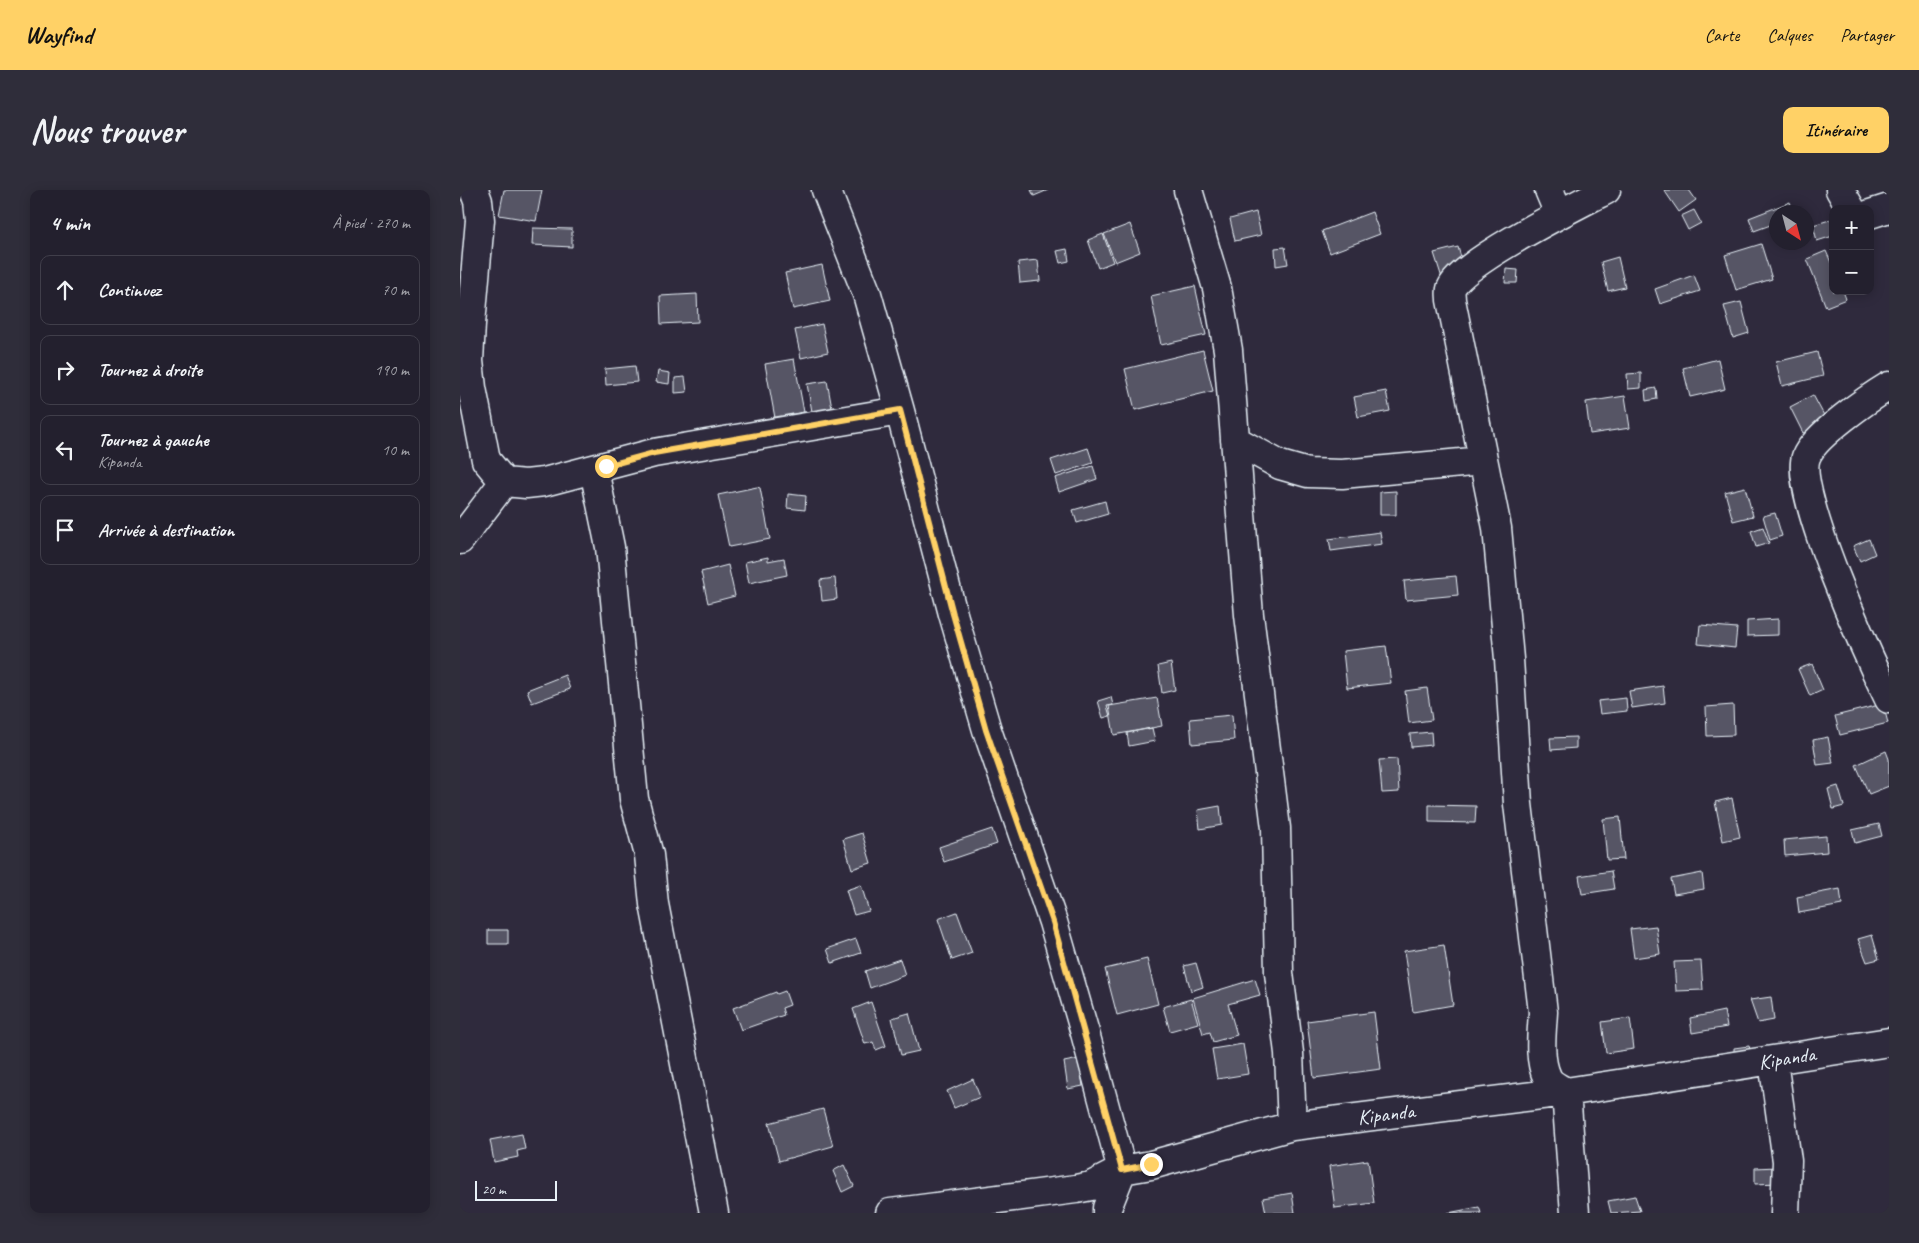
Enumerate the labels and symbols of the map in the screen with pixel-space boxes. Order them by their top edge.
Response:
north arrow [1769,205,1814,250]
route start [595,455,618,478]
street label: Kipanda [1757,1040,1820,1075]
street label: Kipanda [1356,1097,1418,1130]
route end [1140,1153,1163,1176]
scale bar [475,1178,558,1201]

